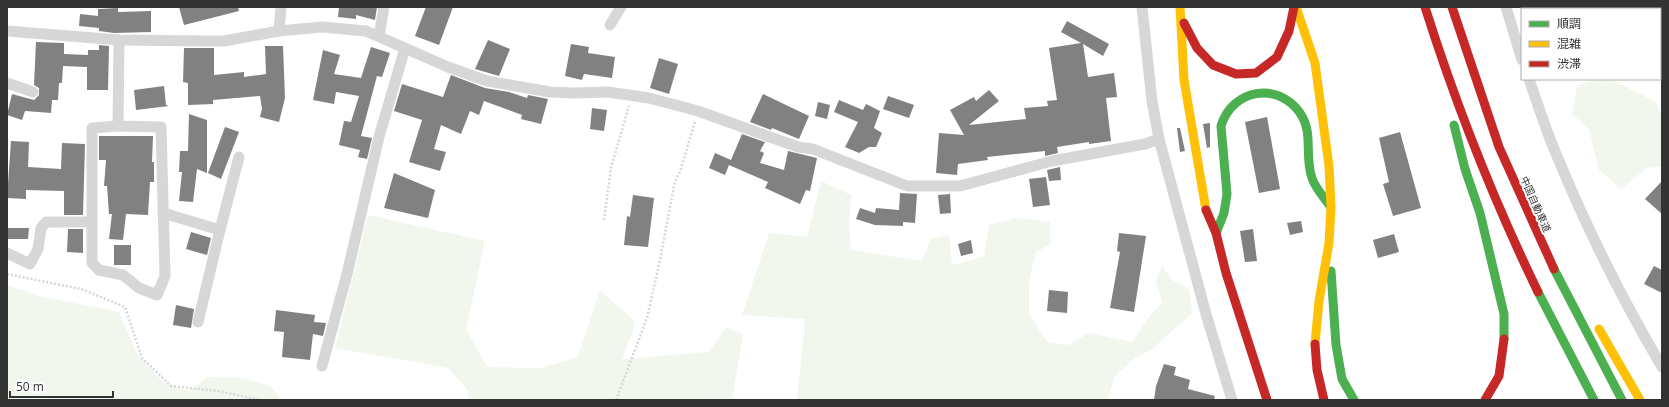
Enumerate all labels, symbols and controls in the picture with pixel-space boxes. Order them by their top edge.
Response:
legend [1521,8,1661,80]
text: 順調 [1557,15,1581,32]
text: 混雑 [1557,35,1581,52]
text: 渋滞 [1557,55,1581,72]
street label: 中国自動車道 [1517,174,1555,234]
scale bar [10,373,113,399]
text: 50 m [16,378,44,395]

